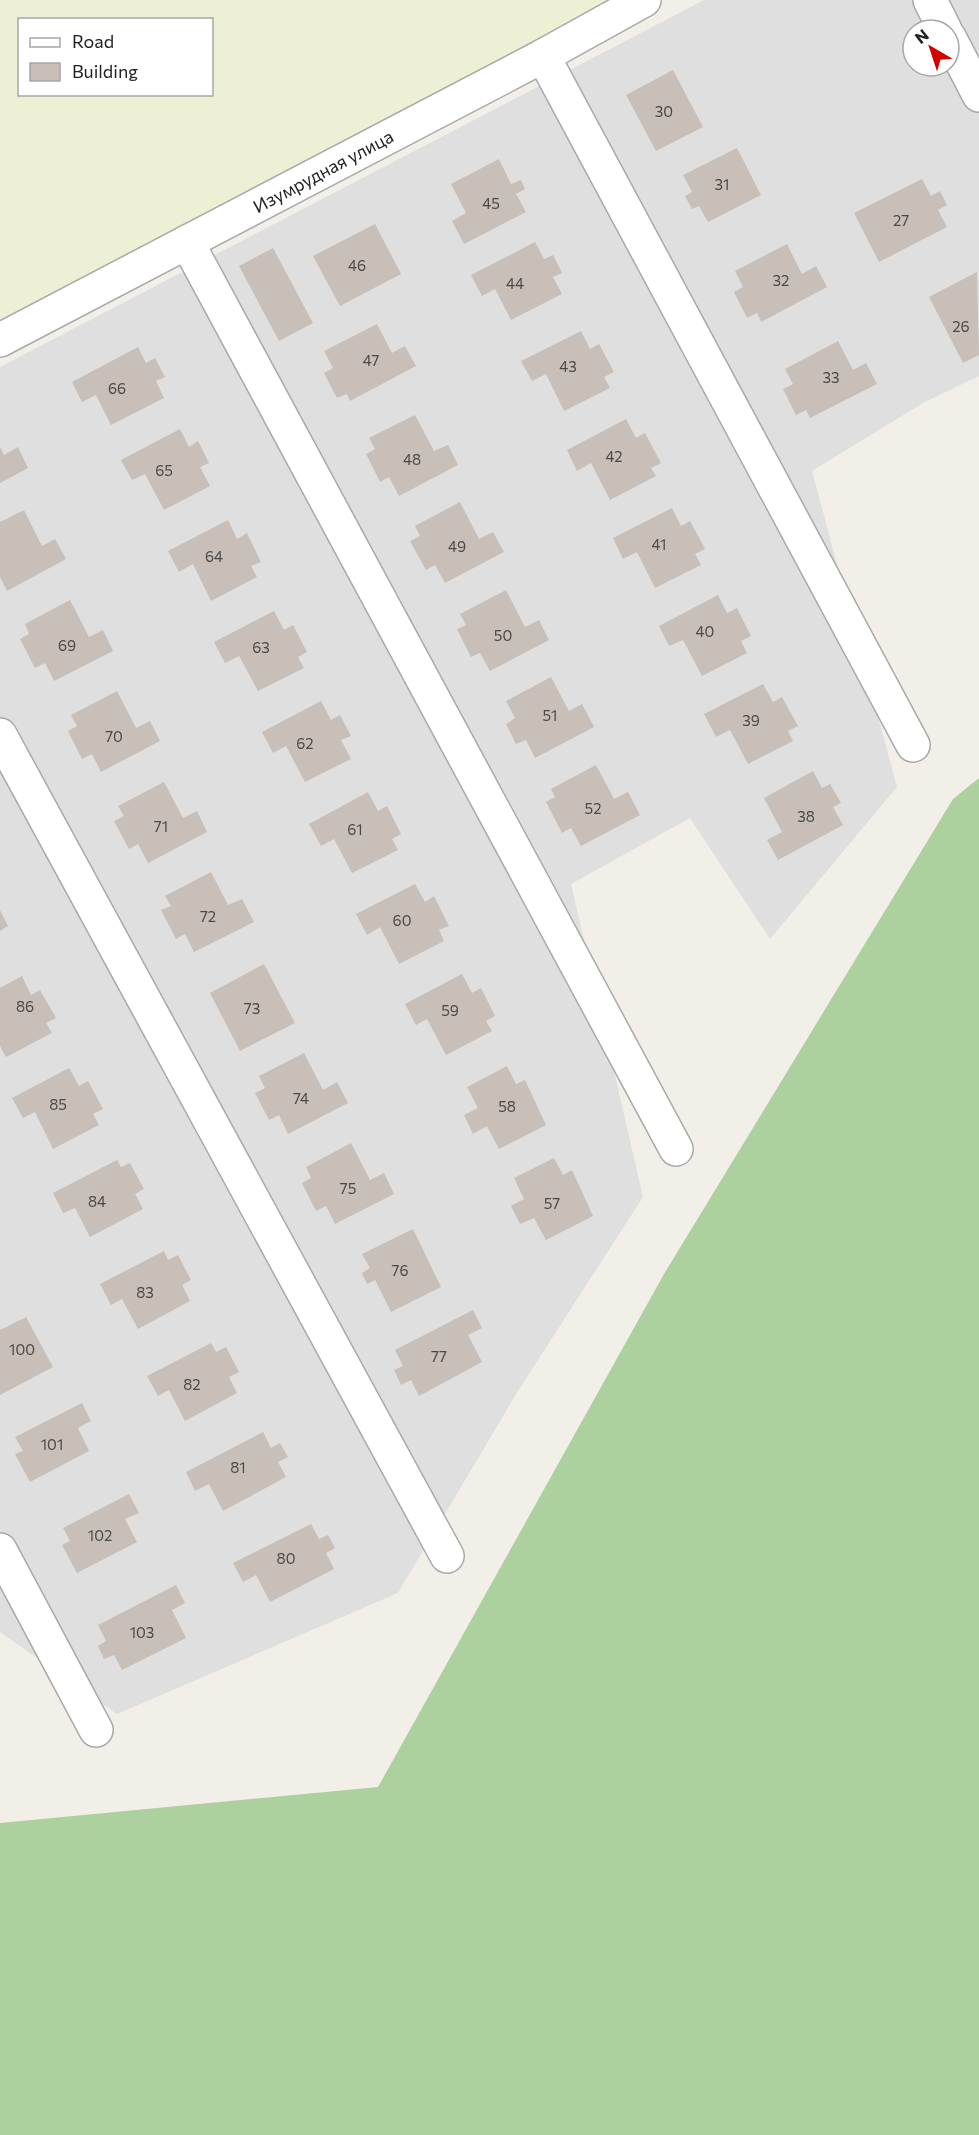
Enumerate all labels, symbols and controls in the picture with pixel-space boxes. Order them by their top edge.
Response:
legend [18,18,213,96]
north arrow [901,18,961,78]
text: N [911,25,932,47]
text: Road [72,30,114,52]
text: Building [72,60,138,82]
house number: 30 [655,102,673,120]
street label: Изумрудная улица [249,125,397,217]
house number: 31 [715,175,729,193]
house number: 45 [482,194,500,212]
house number: 27 [893,211,909,229]
house number: 46 [348,256,366,274]
house number: 32 [773,271,789,289]
house number: 44 [506,274,524,292]
house number: 26 [952,317,970,335]
house number: 47 [363,351,379,369]
house number: 43 [559,357,577,375]
house number: 33 [822,368,840,386]
house number: 66 [108,379,126,397]
house number: 42 [605,447,623,465]
house number: 48 [403,450,421,468]
house number: 65 [155,461,173,479]
house number: 41 [652,535,666,553]
house number: 49 [448,537,466,555]
house number: 64 [205,547,223,565]
house number: 40 [696,622,714,640]
house number: 50 [494,626,512,644]
house number: 69 [58,636,76,654]
house number: 63 [252,638,270,656]
house number: 51 [542,706,558,724]
house number: 39 [742,711,760,729]
house number: 70 [105,727,123,745]
house number: 62 [296,734,314,752]
house number: 52 [585,799,601,817]
house number: 38 [797,807,815,825]
house number: 71 [154,817,168,835]
house number: 61 [347,820,363,838]
house number: 72 [200,907,216,925]
house number: 60 [393,911,411,929]
house number: 86 [16,997,34,1015]
house number: 73 [244,999,260,1017]
house number: 59 [441,1001,459,1019]
house number: 74 [293,1089,309,1107]
house number: 85 [49,1095,67,1113]
house number: 58 [498,1097,516,1115]
house number: 75 [340,1179,356,1197]
house number: 84 [88,1192,106,1210]
house number: 57 [544,1194,560,1212]
house number: 76 [392,1261,408,1279]
house number: 83 [136,1283,154,1301]
house number: 100 [9,1340,35,1358]
house number: 77 [431,1347,447,1365]
house number: 82 [183,1375,201,1393]
house number: 101 [41,1435,63,1453]
house number: 81 [230,1458,246,1476]
house number: 102 [88,1526,112,1544]
house number: 80 [277,1549,295,1567]
house number: 103 [130,1623,154,1641]

